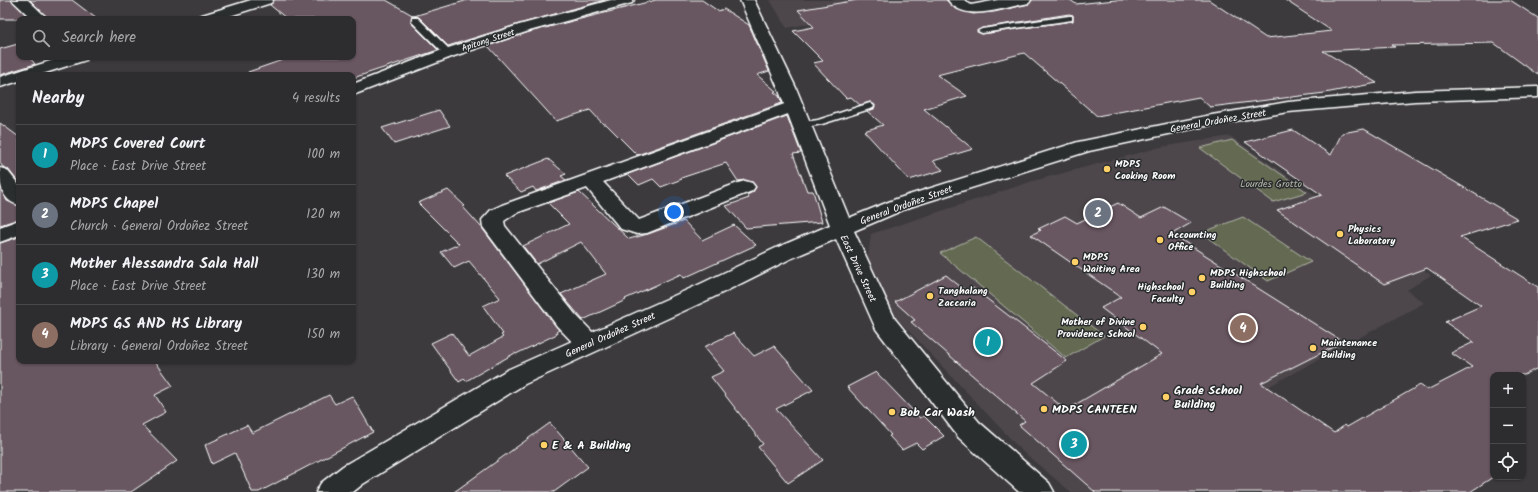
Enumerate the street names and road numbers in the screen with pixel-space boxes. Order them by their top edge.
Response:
street label: Apitong Street [460,25,517,56]
street label: General Ordoñez Street [1169,105,1268,137]
street label: General Ordoñez Street [858,181,955,229]
street label: East Drive Street [835,232,881,305]
street label: General Ordoñez Street [563,308,658,362]

